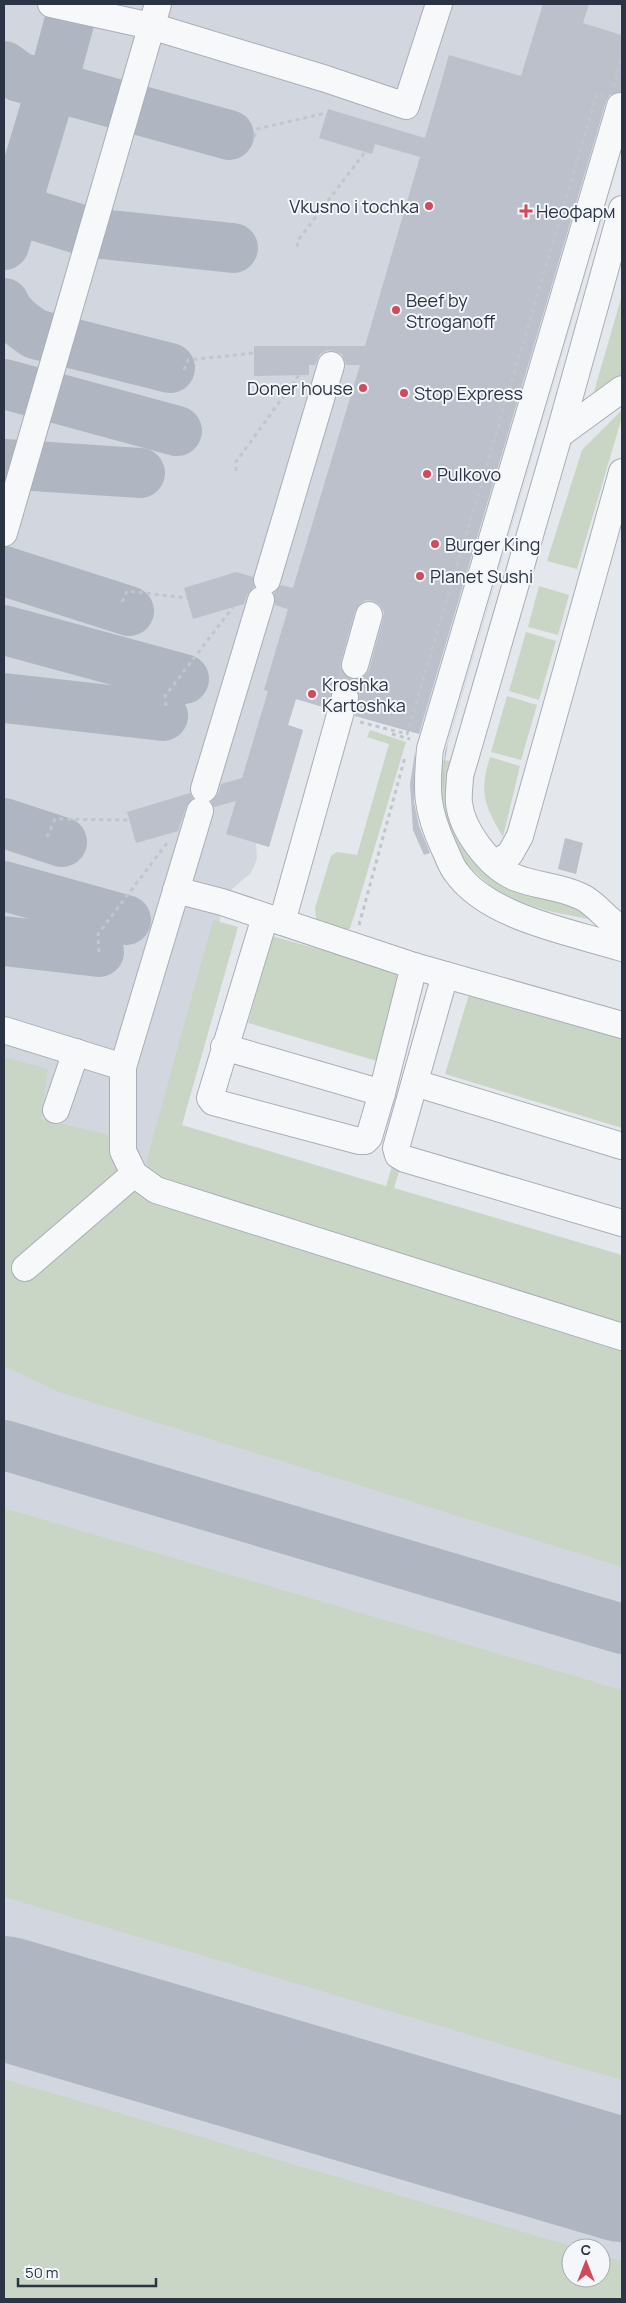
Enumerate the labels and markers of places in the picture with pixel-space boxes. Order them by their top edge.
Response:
place label: Vkusno i tochka [289,194,419,218]
place label: Неофарм [536,199,616,223]
marker: Vkusno i tochka [423,200,435,212]
marker: Неофарм [520,205,532,217]
place label: Beef by Stroganoff [406,288,495,333]
marker: Beef by Stroganoff [390,304,402,316]
place label: Doner house [247,376,353,400]
place label: Stop Express [414,381,523,405]
marker: Doner house [357,382,369,394]
marker: Stop Express [398,387,410,399]
place label: Pulkovo [437,462,501,486]
marker: Pulkovo [421,468,433,480]
place label: Burger King [445,532,540,556]
marker: Burger King [429,538,441,550]
place label: Planet Sushi [430,564,533,588]
marker: Planet Sushi [414,570,426,582]
place label: Kroshka Kartoshka [322,672,406,717]
marker: Kroshka Kartoshka [306,688,318,700]

